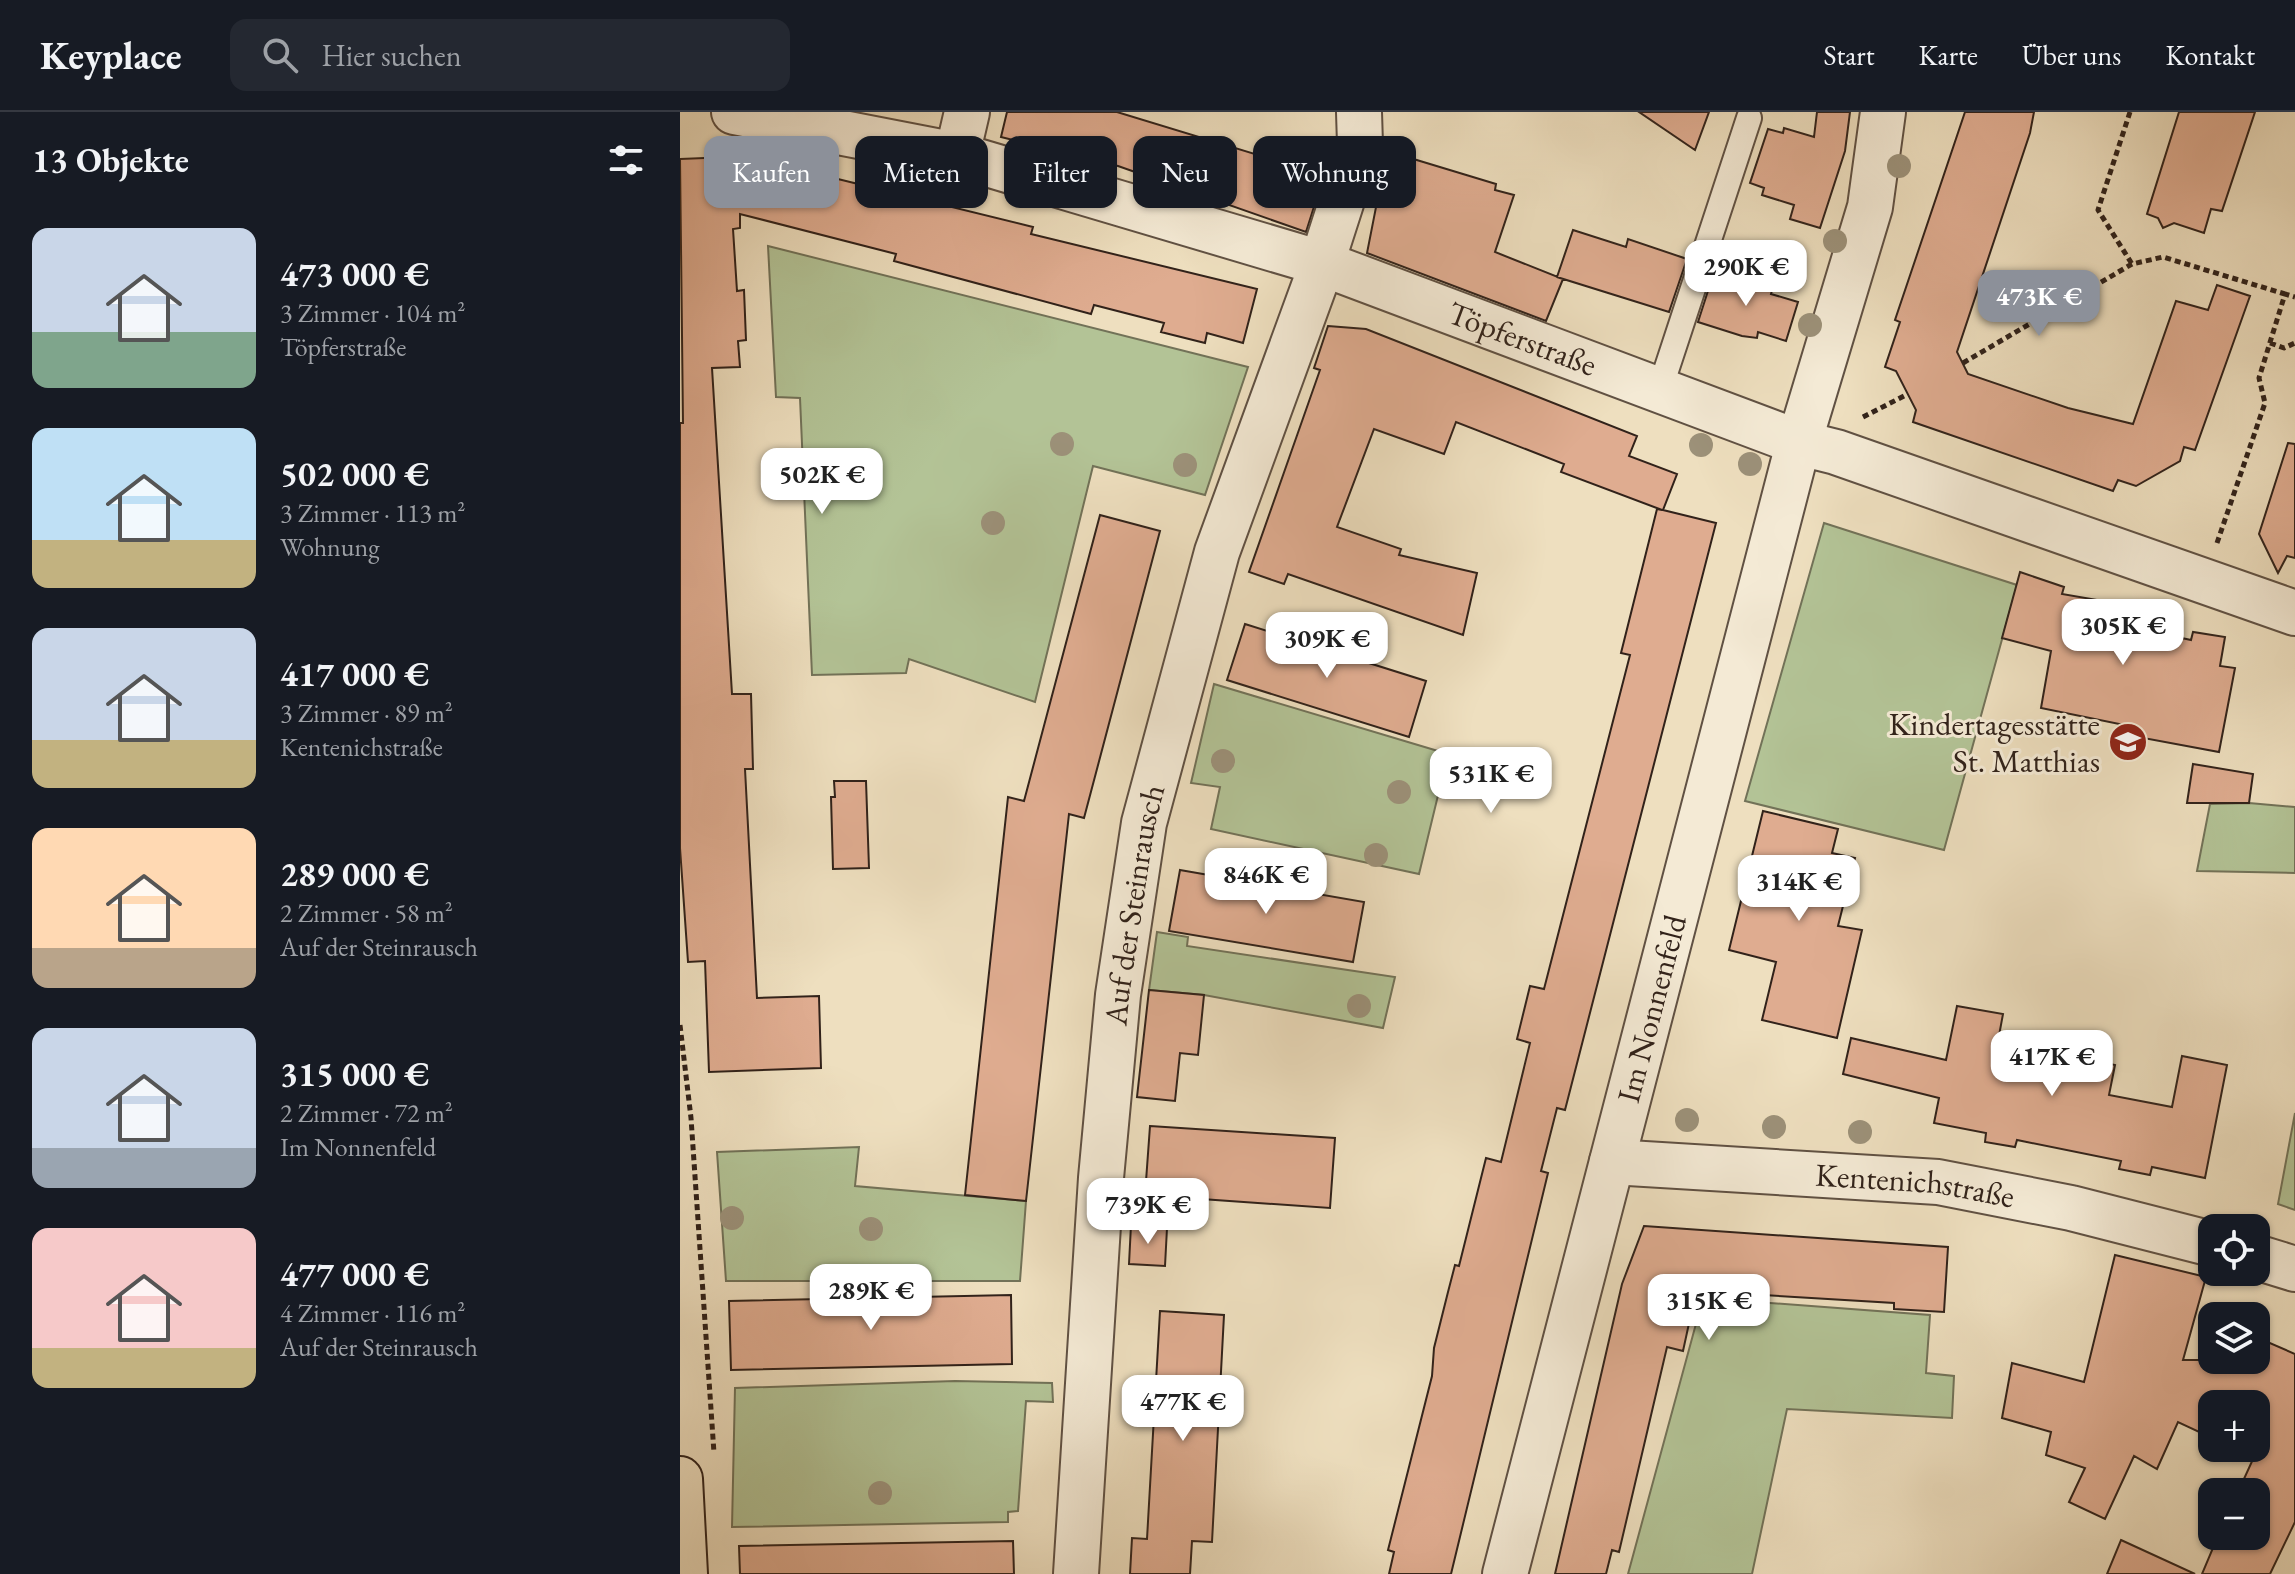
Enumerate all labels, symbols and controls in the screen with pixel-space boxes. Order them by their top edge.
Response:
search box [230,19,790,91]
text: Keyplace [40,31,182,80]
icon: search [258,33,302,77]
text: Hier suchen [322,36,462,75]
text: Start [1823,37,1875,73]
text: Karte [1919,37,1978,73]
text: Über uns [2022,37,2121,73]
text: Kontakt [2165,37,2255,73]
chip: Kaufen [704,136,839,208]
chip: Mieten [855,136,988,208]
chip: Filter [1004,136,1117,208]
chip: Neu [1133,136,1237,208]
chip: Wohnung [1253,136,1416,208]
text: 13 Objekte [32,138,189,182]
icon: filters [604,138,648,182]
pin: 290K € [1681,240,1811,308]
text: 290K € [1703,249,1789,283]
text: 473 000 € [280,252,429,296]
icon: home [96,260,192,356]
pin: 473K € [1974,270,2104,338]
text: 473K € [1996,279,2082,313]
street label: Töpferstraße [1442,292,1603,386]
text: 3 Zimmer · 104 m² [280,296,465,330]
text: Töpferstraße [280,330,406,364]
pin: 502K € [757,448,887,516]
text: 502 000 € [280,452,429,496]
text: 502K € [779,457,865,491]
icon: home [96,460,192,556]
text: 3 Zimmer · 113 m² [280,496,465,530]
text: Wohnung [280,530,380,564]
pin: 305K € [2058,599,2188,667]
text: 305K € [2080,608,2166,642]
pin: 309K € [1262,612,1392,680]
text: 309K € [1284,621,1370,655]
text: 417 000 € [280,652,429,696]
icon: home [96,660,192,756]
text: 3 Zimmer · 89 m² [280,696,453,730]
place label: Kindertagesstätte St. Matthias [1889,703,2100,782]
school or university icon: Kindertagesstätte St. Matthias [2107,721,2149,763]
text: Kentenichstraße [280,730,443,764]
pin: 531K € [1426,747,1556,815]
text: 531K € [1448,756,1534,790]
street label: Auf der Steinrausch [1094,780,1175,1028]
pin: 846K € [1201,848,1331,916]
text: 289 000 € [280,852,429,896]
pin: 314K € [1734,855,1864,923]
text: 846K € [1223,857,1309,891]
icon: home [96,860,192,956]
text: 314K € [1756,864,1842,898]
text: 2 Zimmer · 58 m² [280,896,453,930]
street label: Im Nonnenfeld [1607,910,1696,1107]
text: Auf der Steinrausch [280,930,478,964]
pin: 417K € [1987,1030,2117,1098]
text: 417K € [2009,1039,2095,1073]
text: 315 000 € [280,1052,429,1096]
icon: home [96,1060,192,1156]
text: 2 Zimmer · 72 m² [280,1096,453,1130]
text: Im Nonnenfeld [280,1130,436,1164]
street label: Kentenichstraße [1814,1154,2018,1218]
pin: 739K € [1083,1178,1213,1246]
text: 739K € [1105,1187,1191,1221]
map controls [2198,1214,2270,1550]
button: locate [2198,1214,2270,1286]
text: 477 000 € [280,1252,429,1296]
icon: home [96,1260,192,1356]
pin: 289K € [806,1264,936,1332]
text: 289K € [828,1273,914,1307]
pin: 315K € [1644,1274,1774,1342]
text: 315K € [1666,1283,1752,1317]
text: 4 Zimmer · 116 m² [280,1296,465,1330]
button: layers [2198,1302,2270,1374]
text: Auf der Steinrausch [280,1330,478,1364]
pin: 477K € [1118,1375,1248,1443]
text: 477K € [1140,1384,1226,1418]
button: + [2198,1390,2270,1462]
button: − [2198,1478,2270,1550]

